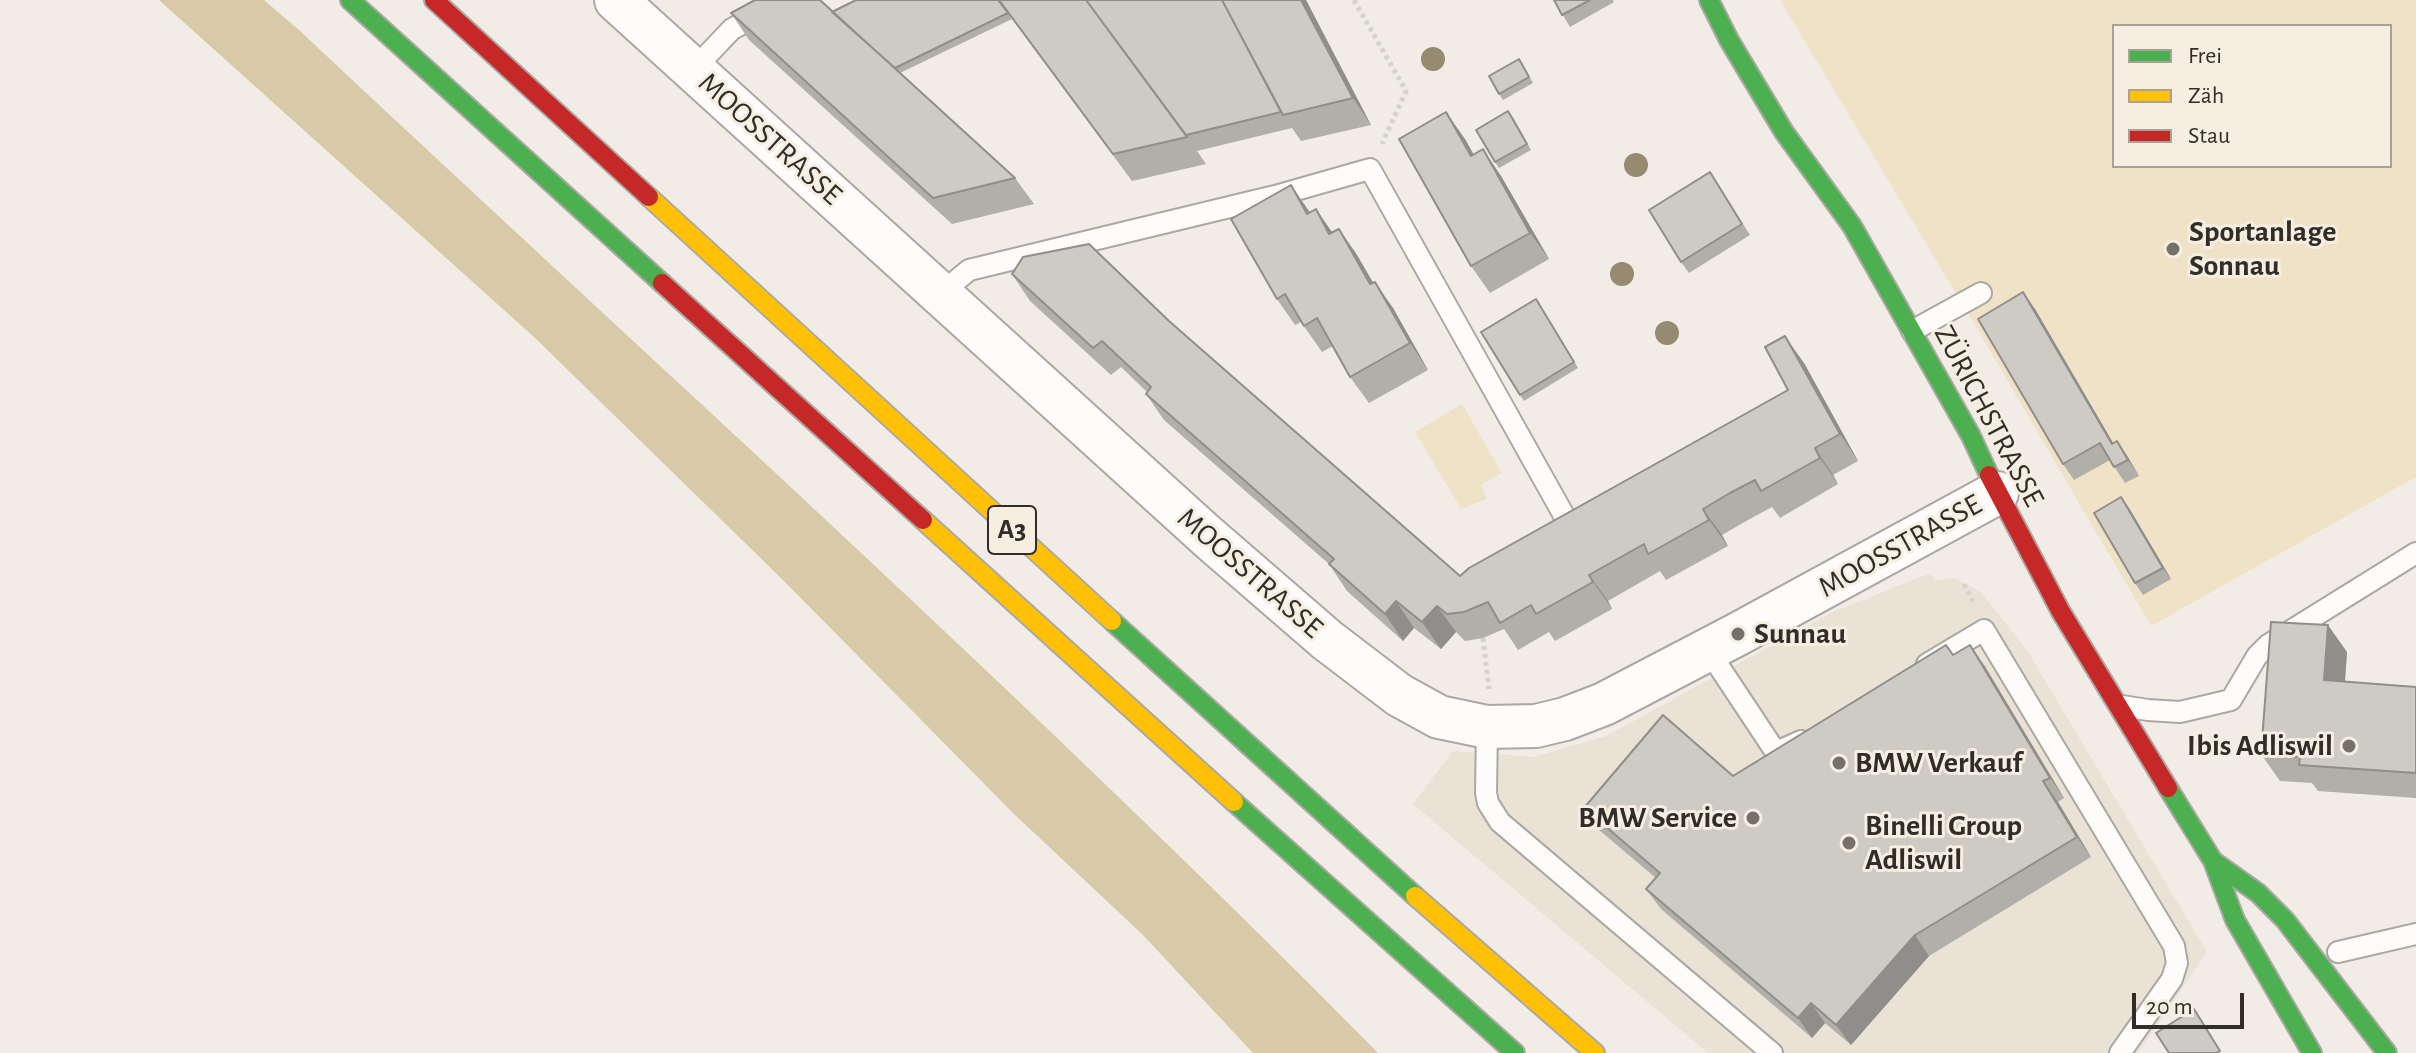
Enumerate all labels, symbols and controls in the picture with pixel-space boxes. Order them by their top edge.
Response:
legend [2112,24,2392,168]
text: Frei [2188,44,2222,68]
street label: MOOSSTRASSE [691,65,849,213]
text: Zäh [2188,84,2224,108]
text: Stau [2188,124,2230,148]
place label: Sportanlage Sonnau [2189,214,2336,284]
marker: Sportanlage Sonnau [2164,240,2182,258]
street label: ZÜRICHSTRASSE [1926,319,2052,513]
street label: MOOSSTRASSE [1812,486,1988,606]
street label: MOOSSTRASSE [1170,500,1330,646]
road number: A3 [988,506,1036,554]
place label: Sunnau [1754,616,1846,652]
marker: Sunnau [1729,625,1747,643]
place label: Ibis Adliswil [2187,728,2333,764]
marker: Ibis Adliswil [2340,737,2358,755]
place label: BMW Verkauf [1855,745,2022,781]
marker: BMW Verkauf [1830,754,1848,772]
place label: BMW Service [1578,800,1737,836]
place label: Binelli Group Adliswil [1865,808,2022,878]
marker: BMW Service [1744,809,1762,827]
marker: Binelli Group Adliswil [1840,834,1858,852]
scale bar [2136,977,2248,1027]
text: 20 m [2146,995,2193,1019]

